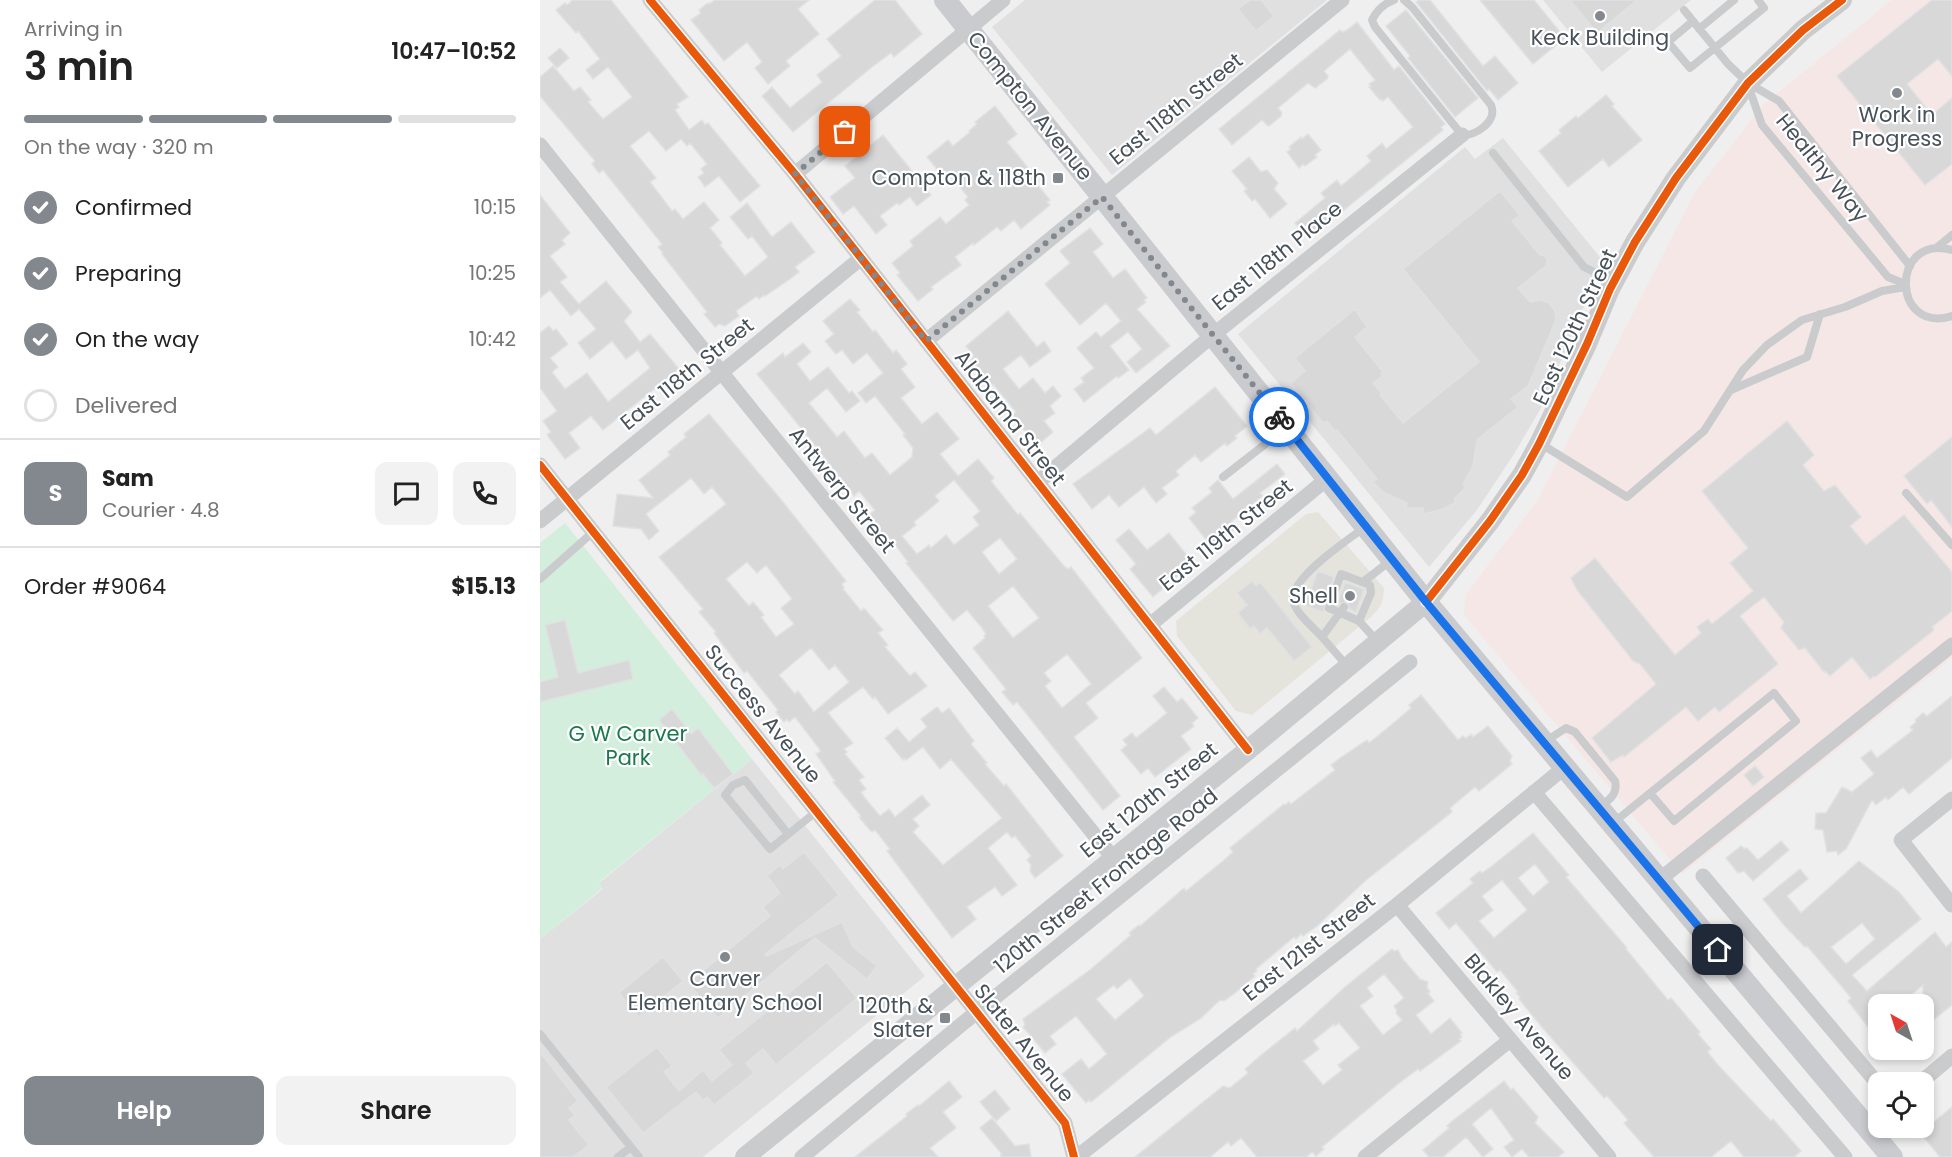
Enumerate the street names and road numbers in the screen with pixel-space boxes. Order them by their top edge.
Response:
street label: Compton Avenue [961,25,1100,186]
street label: East 118th Street [1103,46,1249,172]
street label: Healthy Way [1770,107,1875,228]
street label: East 118th Place [1205,194,1348,317]
street label: East 120th Street [1526,244,1623,410]
street label: East 118th Street [614,311,760,437]
street label: Alabama Street [948,344,1073,492]
street label: Antwerp Street [782,420,902,559]
street label: East 119th Street [1153,472,1299,597]
street label: Success Avenue [698,638,828,789]
street label: East 120th Street [1074,735,1224,864]
street label: 120th Street Frontage Road [988,781,1224,980]
street label: East 121st Street [1237,886,1381,1007]
street label: Blakley Avenue [1458,947,1581,1086]
street label: Slater Avenue [968,977,1081,1108]

